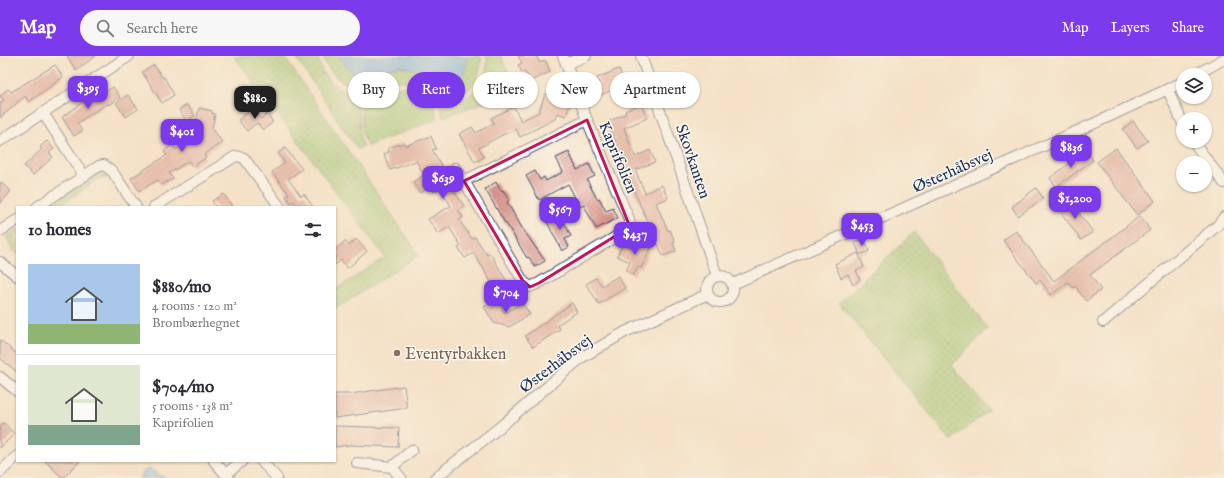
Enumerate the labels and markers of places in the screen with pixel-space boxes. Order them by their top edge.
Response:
pin: $395 [64,76,112,110]
pin: $880 [231,86,279,120]
pin: $401 [158,119,206,153]
pin: $836 [1047,135,1095,169]
pin: $639 [419,166,467,200]
pin: $1,200 [1042,186,1108,220]
pin: $567 [536,197,584,231]
pin: $453 [838,213,886,247]
pin: $437 [611,222,659,256]
pin: $704 [482,280,530,314]
place label: Eventyrbakken [405,345,507,365]
marker: Eventyrbakken [392,348,402,358]

